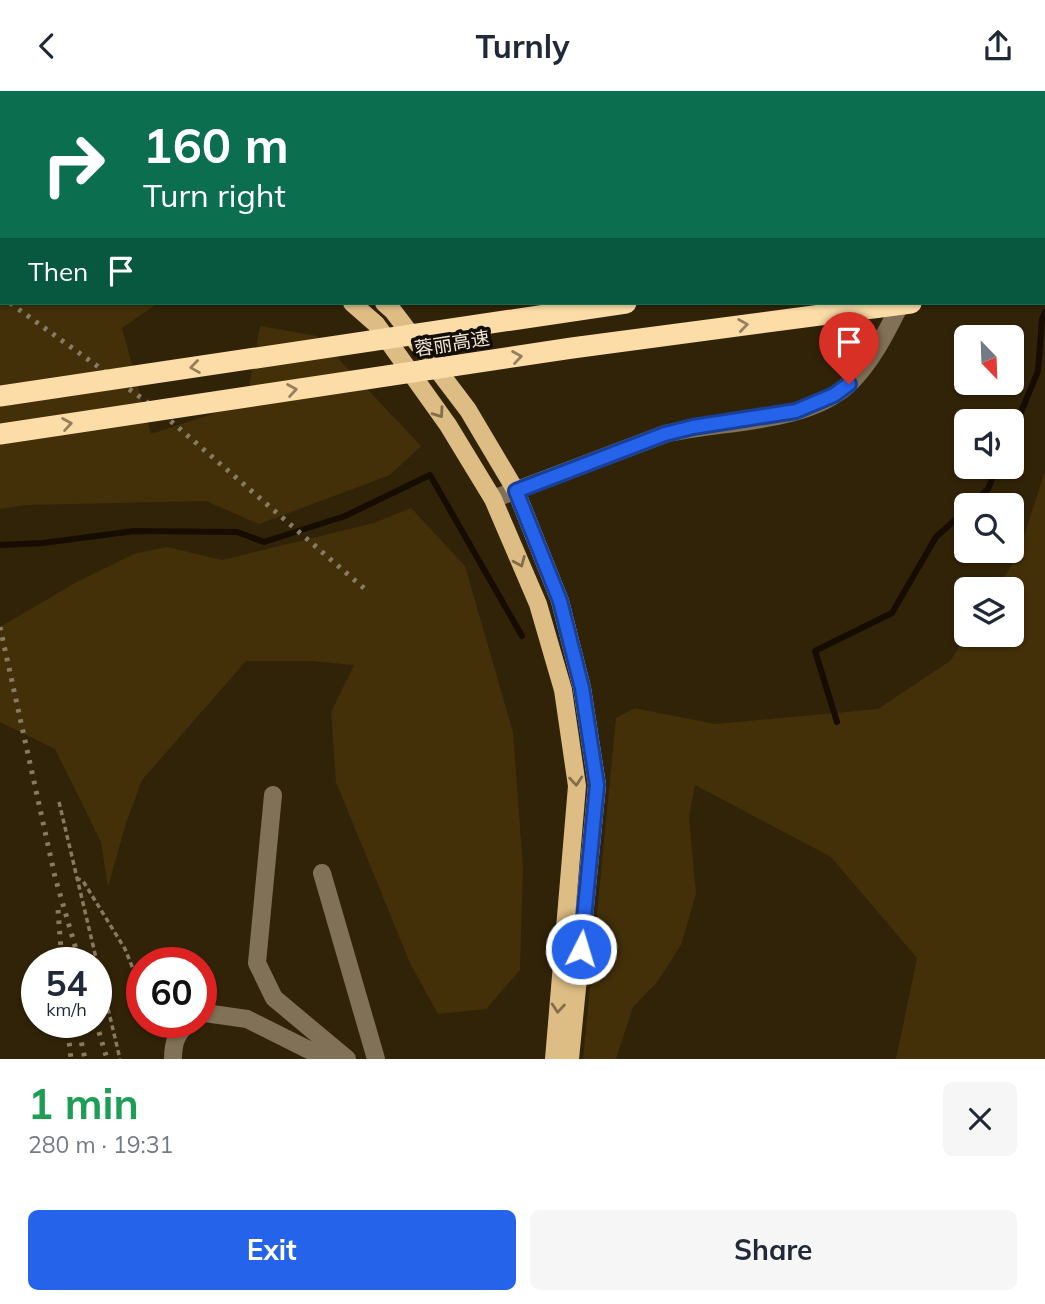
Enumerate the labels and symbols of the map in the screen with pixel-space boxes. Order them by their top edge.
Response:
pin [819,312,879,384]
one-way arrow [737,318,749,333]
street label: 蓉丽高速 [413,325,491,361]
north arrow [954,325,1024,395]
one-way arrow [512,349,523,364]
one-way arrow [189,359,201,374]
one-way arrow [287,383,298,398]
one-way arrow [431,405,443,418]
one-way arrow [62,417,73,432]
one-way arrow [512,555,526,567]
one-way arrow [568,776,583,787]
position arrow [544,912,618,986]
speed limit sign: 60 [126,947,217,1038]
one-way arrow [551,1003,566,1014]

